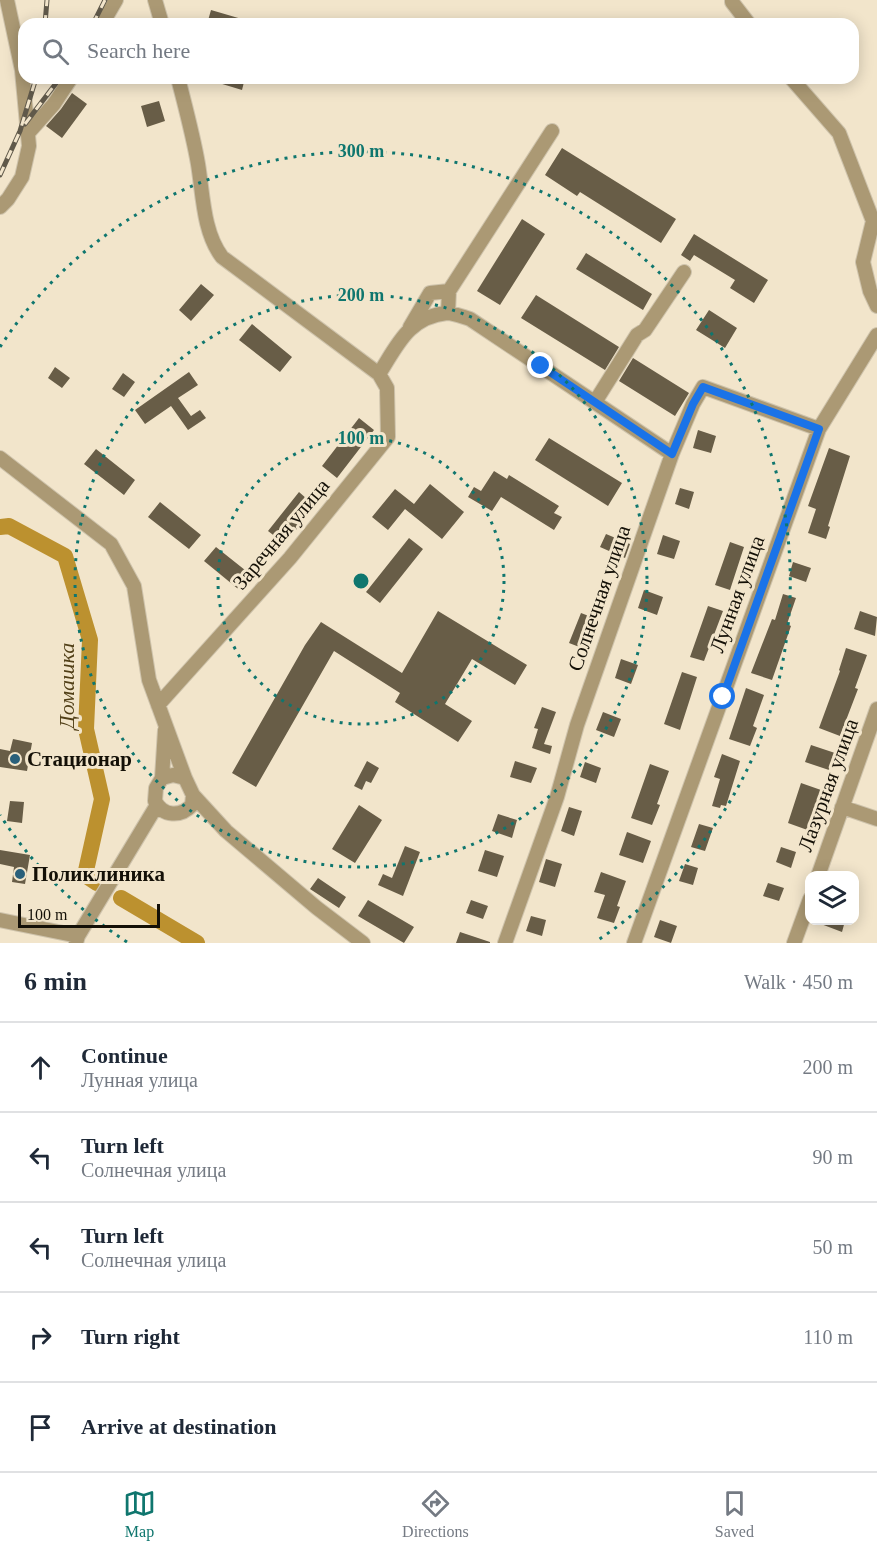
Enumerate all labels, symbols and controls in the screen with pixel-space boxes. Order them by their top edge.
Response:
search box [18,18,859,84]
icon: search [39,35,72,68]
text: Search here [87,38,190,63]
text: 300 m [338,141,384,161]
text: 200 m [338,285,384,305]
route end [527,352,553,378]
text: 100 m [338,428,384,448]
street label: Заречная улица [228,473,335,594]
street label: Солнечная улица [563,521,635,674]
street label: Лунная улица [705,532,770,656]
centre of rings [351,571,371,591]
water label: Домашка [54,643,79,731]
route start [709,683,735,709]
street label: Лазурная улица [793,715,863,855]
place label: Стационар [27,747,132,771]
marker: Стационар [8,752,22,766]
place label: Поликлиника [32,862,165,886]
marker: Поликлиника [13,867,27,881]
map controls [805,871,859,925]
button: layers [805,871,859,925]
scale bar [18,901,160,929]
text: 100 m [27,906,67,923]
text: 6 min [24,967,87,996]
text: Walk · 450 m [744,971,853,993]
text: Continue [81,1043,168,1068]
icon: ahead [24,1051,57,1084]
text: 200 m [802,1056,853,1078]
text: Лунная улица [81,1069,198,1091]
text: Turn left [81,1133,164,1158]
icon: left [24,1141,57,1174]
text: 90 m [812,1146,853,1168]
text: Солнечная улица [81,1159,226,1181]
text: Turn left [81,1223,164,1248]
icon: left [24,1231,57,1264]
text: 50 m [812,1236,853,1258]
text: Солнечная улица [81,1249,226,1271]
icon: right [24,1321,57,1354]
text: Turn right [81,1324,180,1349]
text: 110 m [803,1326,853,1348]
icon: arrive [24,1411,57,1444]
text: Arrive at destination [81,1414,277,1439]
tab: Map [123,1487,156,1541]
tab: Directions [402,1487,469,1541]
tab: Saved [715,1487,754,1541]

